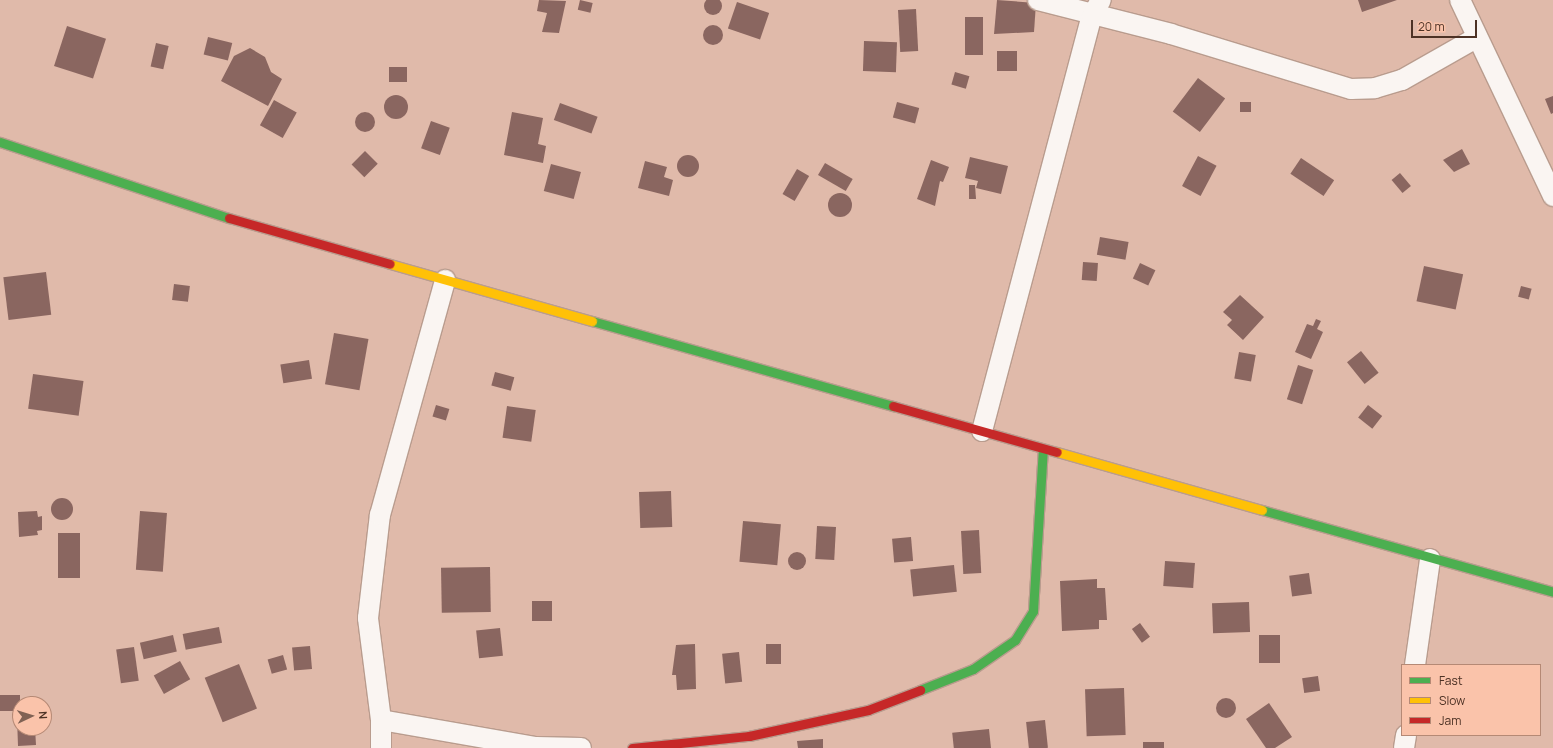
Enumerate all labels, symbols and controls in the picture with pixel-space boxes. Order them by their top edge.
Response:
scale bar [1413,12,1479,38]
text: 20 m [1418,18,1445,35]
legend [1401,664,1541,736]
text: Fast [1439,672,1463,689]
text: Slow [1439,692,1465,709]
north arrow [12,696,52,736]
text: N [36,711,51,720]
text: Jam [1439,712,1461,729]

